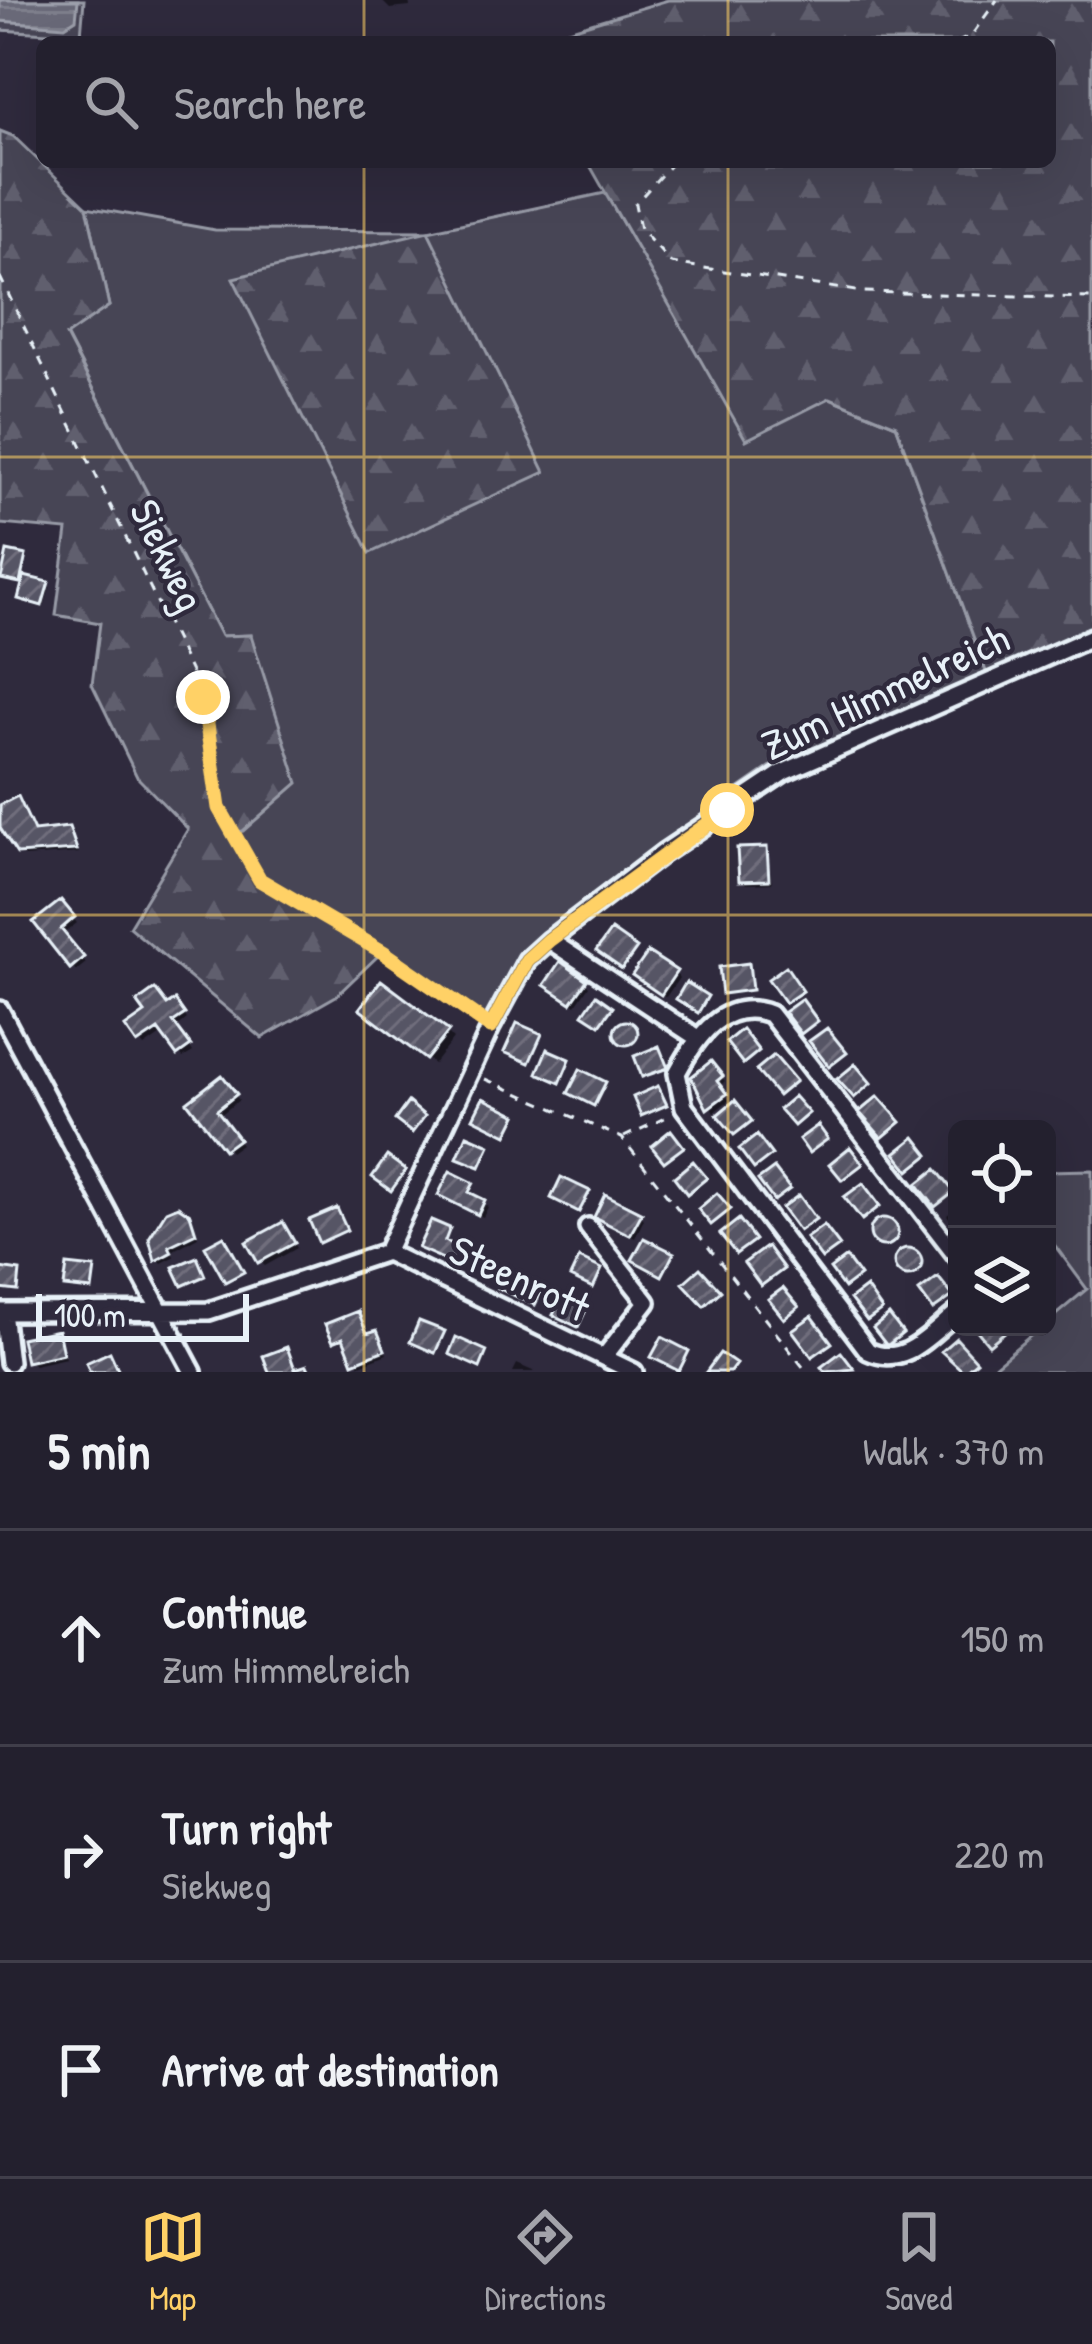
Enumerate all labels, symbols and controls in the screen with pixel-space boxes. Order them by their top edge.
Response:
search box [36,36,1056,168]
icon: search [78,69,144,135]
text: Search here [174,72,366,133]
street label: Siekweg [117,489,220,620]
street label: Zum Himmelreich [752,608,1018,773]
route end [176,670,230,724]
route start [700,783,754,837]
map controls [948,1120,1056,1336]
button: locate [948,1120,1056,1228]
street label: Steenrott [441,1220,600,1335]
button: layers [948,1228,1056,1336]
scale bar [36,1288,249,1341]
text: 100 m [54,1293,126,1337]
text: 5 min [48,1416,150,1485]
text: Walk · 370 m [863,1424,1044,1477]
text: Continue [162,1581,307,1642]
icon: ahead [48,1605,114,1671]
text: 150 m [960,1611,1044,1664]
text: Zum Himmelreich [162,1642,410,1695]
text: Turn right [162,1797,331,1858]
icon: right [48,1821,114,1887]
text: 220 m [955,1827,1044,1880]
text: Siekweg [162,1858,271,1911]
icon: arrive [48,2037,114,2103]
text: Arrive at destination [162,2039,499,2100]
tab: Map [140,2204,206,2320]
tab: Directions [485,2204,606,2320]
tab: Saved [885,2204,952,2320]

